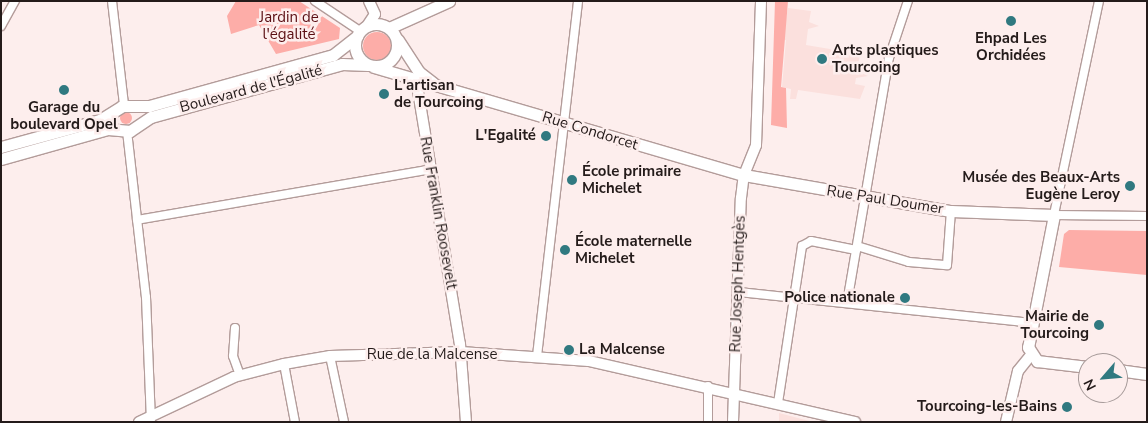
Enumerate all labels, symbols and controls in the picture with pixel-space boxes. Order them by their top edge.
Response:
park label: Jardin de l'égalité [259,8,319,43]
marker: Ehpad Les Orchidées [1005,15,1017,27]
place label: Ehpad Les Orchidées [975,29,1047,64]
place label: Arts plastiques Tourcoing [832,41,939,76]
marker: Arts plastiques Tourcoing [816,53,828,65]
street label: Boulevard de l'Égalité [178,61,324,117]
place label: L'artisan de Tourcoing [394,76,484,111]
marker: Garage du boulevard Opel [58,84,70,96]
marker: L'artisan de Tourcoing [378,88,390,100]
place label: Garage du boulevard Opel [10,98,118,133]
street label: Rue Condorcet [540,108,640,154]
place label: L'Egalité [475,127,536,145]
marker: L'Egalité [540,130,552,142]
street label: Rue Franklin Roosevelt [416,135,460,291]
place label: École primaire Michelet [582,162,681,197]
place label: Musée des Beaux-Arts Eugène Leroy [962,168,1120,203]
marker: École primaire Michelet [566,174,578,186]
marker: Musée des Beaux-Arts Eugène Leroy [1124,180,1136,192]
street label: Rue Paul Doumer [825,182,945,218]
street label: Rue Joseph Hentgès [727,215,749,353]
place label: École maternelle Michelet [575,232,692,267]
marker: École maternelle Michelet [559,244,571,256]
place label: Police nationale [784,289,895,307]
marker: Police nationale [899,292,911,304]
place label: Mairie de Tourcoing [1021,307,1089,342]
marker: Mairie de Tourcoing [1093,319,1105,331]
place label: La Malcense [579,341,665,359]
marker: La Malcense [563,344,575,356]
street label: Rue de la Malcense [367,346,497,364]
north arrow [1078,353,1128,403]
text: N [1079,376,1101,394]
place label: Tourcoing-les-Bains [917,398,1057,416]
marker: Tourcoing-les-Bains [1061,401,1073,413]

